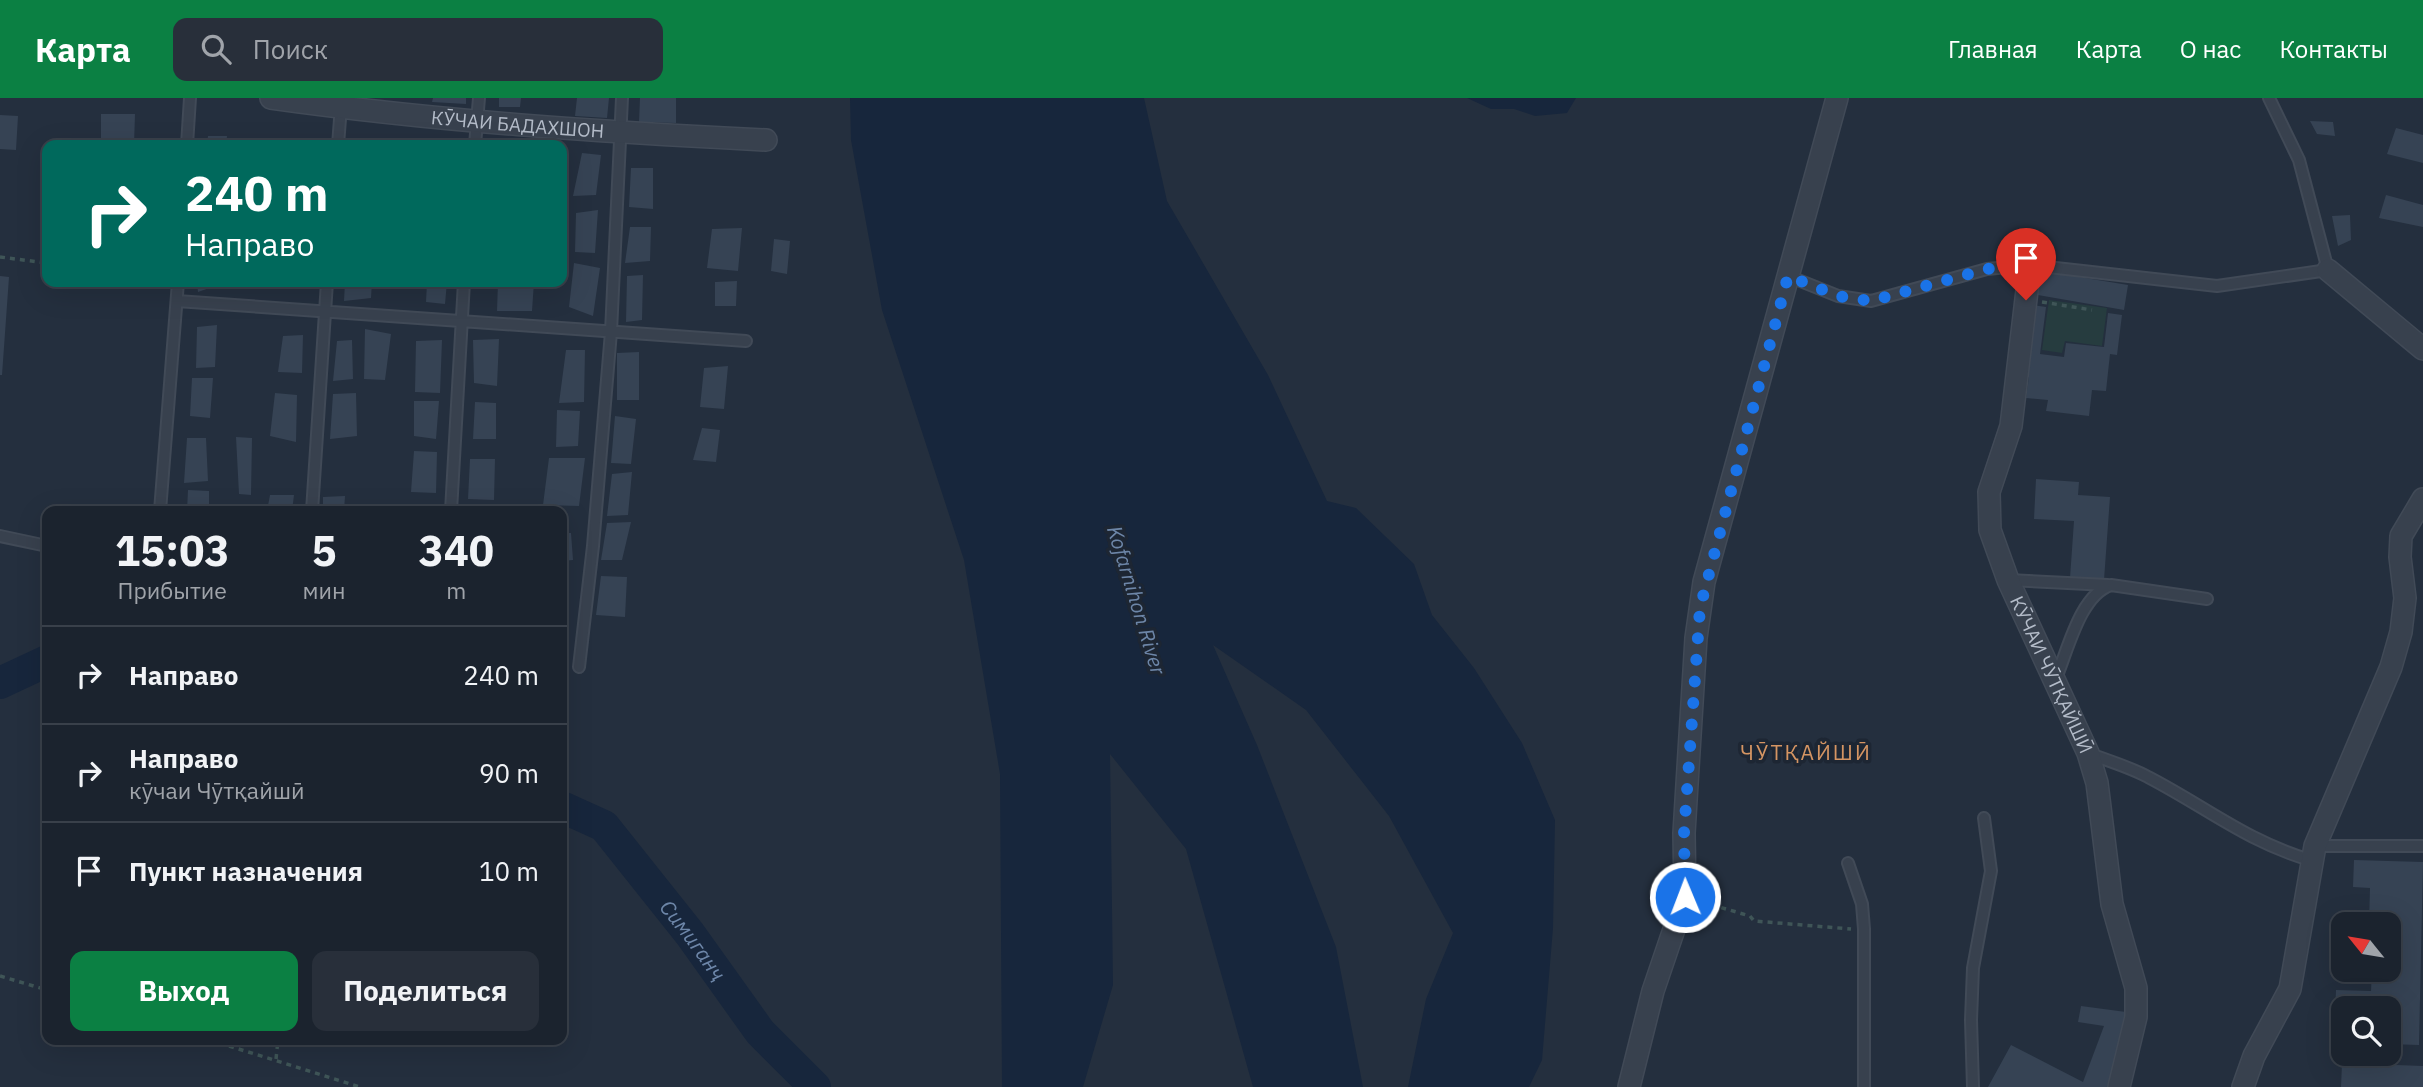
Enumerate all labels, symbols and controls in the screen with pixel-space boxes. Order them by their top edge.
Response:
search box [173,18,663,81]
text: Карта [35,28,131,71]
icon: search [197,30,235,68]
text: Поиск [253,32,328,66]
text: Главная [1948,33,2038,65]
text: Карта [2076,33,2142,65]
text: О нас [2180,33,2241,65]
text: Контакты [2279,33,2388,65]
street label: КӮЧАИ БАДАХШОН [430,105,605,143]
text: 240 m [185,161,329,224]
icon: right [70,168,161,259]
text: Направо [185,223,314,265]
pin [1996,228,2056,300]
icon: arrive [2007,239,2045,277]
water label: Kofarnihon River [1101,522,1173,679]
text: 15:03 [115,523,230,578]
text: 5 [311,523,337,578]
text: 340 [418,523,494,578]
text: Прибытие [118,575,227,605]
text: мин [302,575,346,605]
text: m [446,575,466,605]
street label: КӮЧАИ ЧӮТҚАЙШӢ [2005,592,2098,757]
icon: right [70,656,108,694]
text: Направо [129,658,238,692]
text: 240 m [463,658,539,692]
district label: ЧӮТҚАЙШӢ [1740,738,1872,766]
text: Направо [129,741,238,775]
icon: right [70,754,108,792]
text: 90 m [479,756,539,790]
text: кӯчаи Чӯтқайшӣ [129,775,305,805]
icon: arrive [70,852,108,890]
text: Пункт назначения [129,854,363,888]
text: 10 m [479,854,539,888]
position arrow [1648,860,1722,934]
water label: Симиганҷ [654,894,733,986]
north arrow [2331,912,2401,982]
map controls [2331,912,2401,1066]
button: Выход [70,951,298,1031]
button: Поделиться [312,951,539,1031]
button: search [2331,996,2401,1066]

